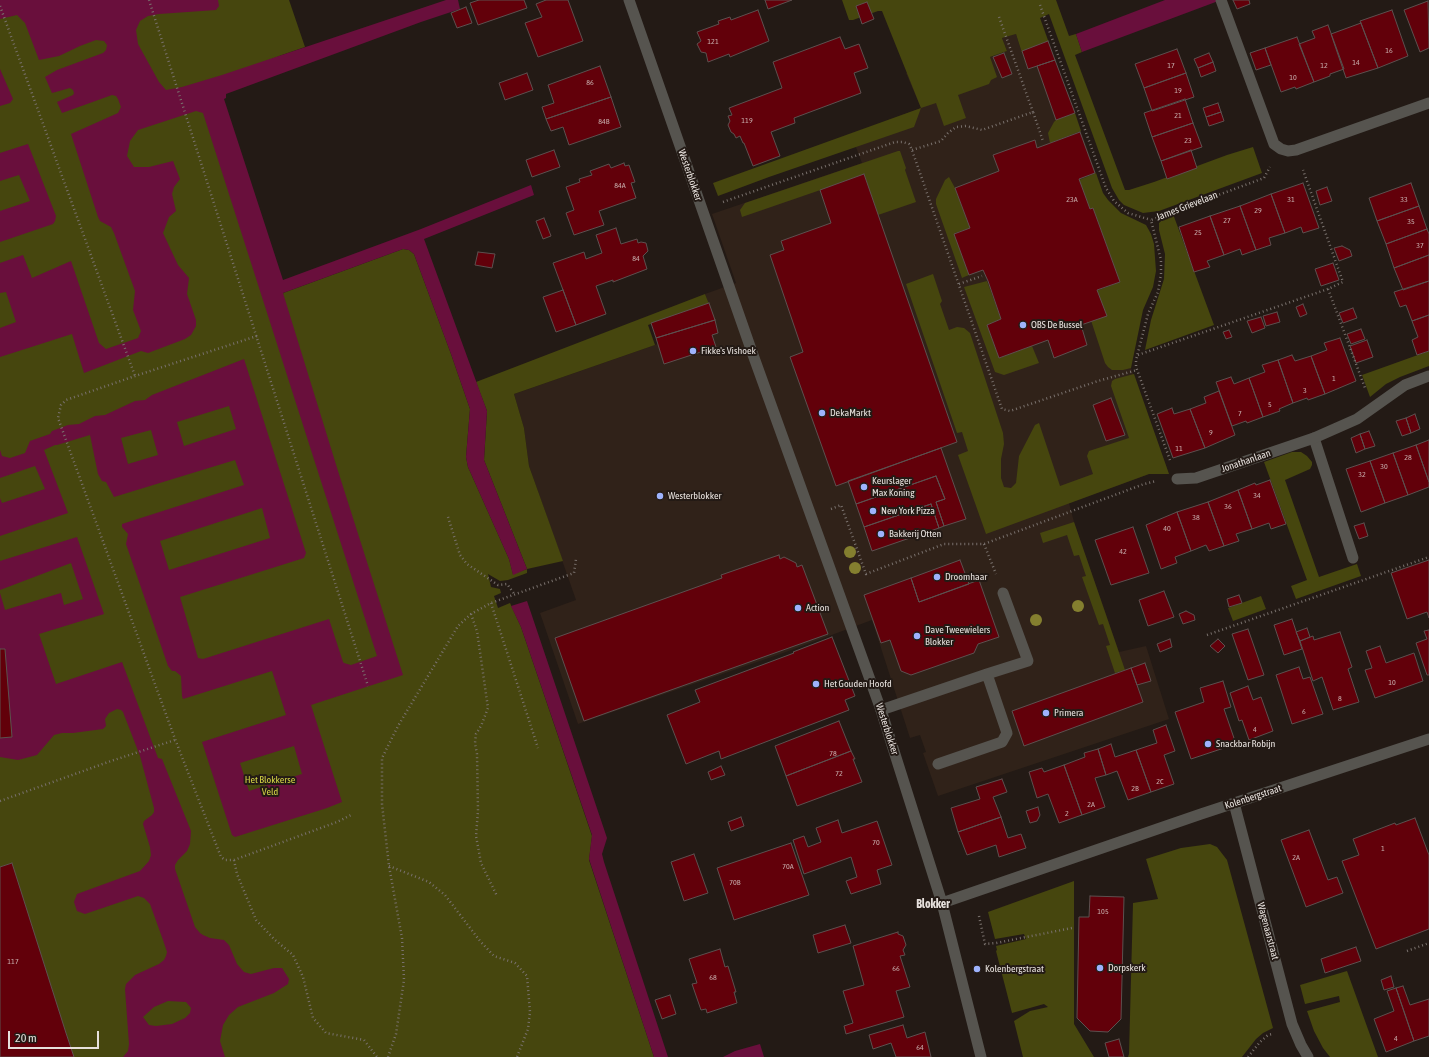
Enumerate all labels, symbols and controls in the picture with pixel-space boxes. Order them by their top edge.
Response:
house number: 121 [707,36,719,46]
house number: 16 [1385,45,1393,55]
house number: 14 [1352,57,1360,67]
house number: 17 [1167,60,1175,70]
house number: 12 [1320,60,1328,70]
house number: 10 [1289,72,1297,82]
house number: 86 [586,77,594,87]
house number: 19 [1174,85,1182,95]
house number: 21 [1174,110,1182,120]
house number: 119 [741,115,753,125]
house number: 84B [598,116,610,126]
house number: 23 [1184,135,1192,145]
street label: Westerblokker [676,148,704,202]
house number: 84A [614,180,626,190]
street label: James Grievelaan [1155,189,1219,223]
house number: 23A [1066,194,1078,204]
house number: 31 [1287,194,1295,204]
house number: 33 [1400,194,1408,204]
house number: 29 [1254,205,1262,215]
house number: 27 [1223,215,1231,225]
house number: 35 [1407,216,1415,226]
house number: 25 [1194,227,1202,237]
house number: 37 [1416,240,1424,250]
house number: 84 [632,253,640,263]
place label: OBS De Bussel [1031,319,1082,331]
marker: OBS De Bussel [1018,320,1028,330]
place label: Fikke's Vishoek [701,345,756,357]
marker: Fikke's Vishoek [688,346,698,356]
house number: 1 [1332,373,1336,383]
house number: 3 [1303,385,1307,395]
house number: 5 [1268,399,1272,409]
place label: DekaMarkt [830,407,871,419]
marker: DekaMarkt [817,408,827,418]
house number: 7 [1238,408,1242,418]
house number: 9 [1209,427,1213,437]
house number: 11 [1175,443,1183,453]
street label: Jonathanlaan [1220,447,1272,475]
house number: 28 [1404,452,1412,462]
house number: 30 [1380,461,1388,471]
house number: 32 [1358,469,1366,479]
place label: Keurslager Max Koning [872,475,914,498]
marker: Keurslager Max Koning [859,482,869,492]
place label: Westerblokker [668,490,721,502]
house number: 34 [1253,490,1261,500]
marker: Westerblokker [655,491,665,501]
house number: 36 [1224,501,1232,511]
place label: New York Pizza [881,505,935,517]
marker: New York Pizza [868,506,878,516]
house number: 38 [1192,512,1200,522]
house number: 40 [1163,523,1171,533]
place label: Bakkerij Otten [889,528,941,540]
marker: Bakkerij Otten [876,529,886,539]
house number: 42 [1119,546,1127,556]
place label: Droomhaar [945,571,987,583]
marker: Droomhaar [932,572,942,582]
place label: Action [806,602,829,614]
marker: Action [793,603,803,613]
place label: Dave Tweewielers Blokker [925,624,990,648]
marker: Dave Tweewielers Blokker [912,631,922,641]
house number: 10 [1388,677,1396,687]
place label: Het Gouden Hoofd [824,678,892,690]
marker: Het Gouden Hoofd [811,679,821,689]
house number: 8 [1338,693,1342,703]
street label: Westerblokker [873,702,901,756]
house number: 6 [1302,706,1306,716]
place label: Primera [1054,707,1083,719]
marker: Primera [1041,708,1051,718]
house number: 4 [1253,724,1257,734]
place label: Snackbar Robijn [1216,738,1275,750]
marker: Snackbar Robijn [1203,739,1213,749]
house number: 78 [829,748,837,758]
house number: 72 [835,768,843,778]
park label: Het Blokkerse Veld [245,774,295,798]
house number: 2C [1156,776,1164,786]
street label: Kolenbergstraat [1223,782,1283,812]
house number: 2B [1131,783,1139,793]
house number: 2A [1087,799,1095,809]
house number: 2 [1065,808,1069,818]
house number: 70 [872,837,880,847]
house number: 1 [1381,843,1385,853]
house number: 2A [1292,852,1300,862]
house number: 70A [782,861,794,871]
house number: 70B [729,877,741,887]
district label: Blokker [916,897,950,911]
street label: Wagenaarstraat [1255,901,1281,961]
house number: 105 [1097,906,1109,916]
house number: 117 [7,956,19,966]
place label: Dorpskerk [1108,962,1146,974]
house number: 66 [892,963,900,973]
place label: Kolenbergstraat [985,963,1044,975]
marker: Dorpskerk [1095,963,1105,973]
marker: Kolenbergstraat [972,964,982,974]
house number: 68 [709,972,717,982]
scale bar [10,1023,101,1049]
text: 20 m [15,1031,37,1045]
house number: 4 [1394,1033,1398,1043]
house number: 64 [916,1042,924,1052]

